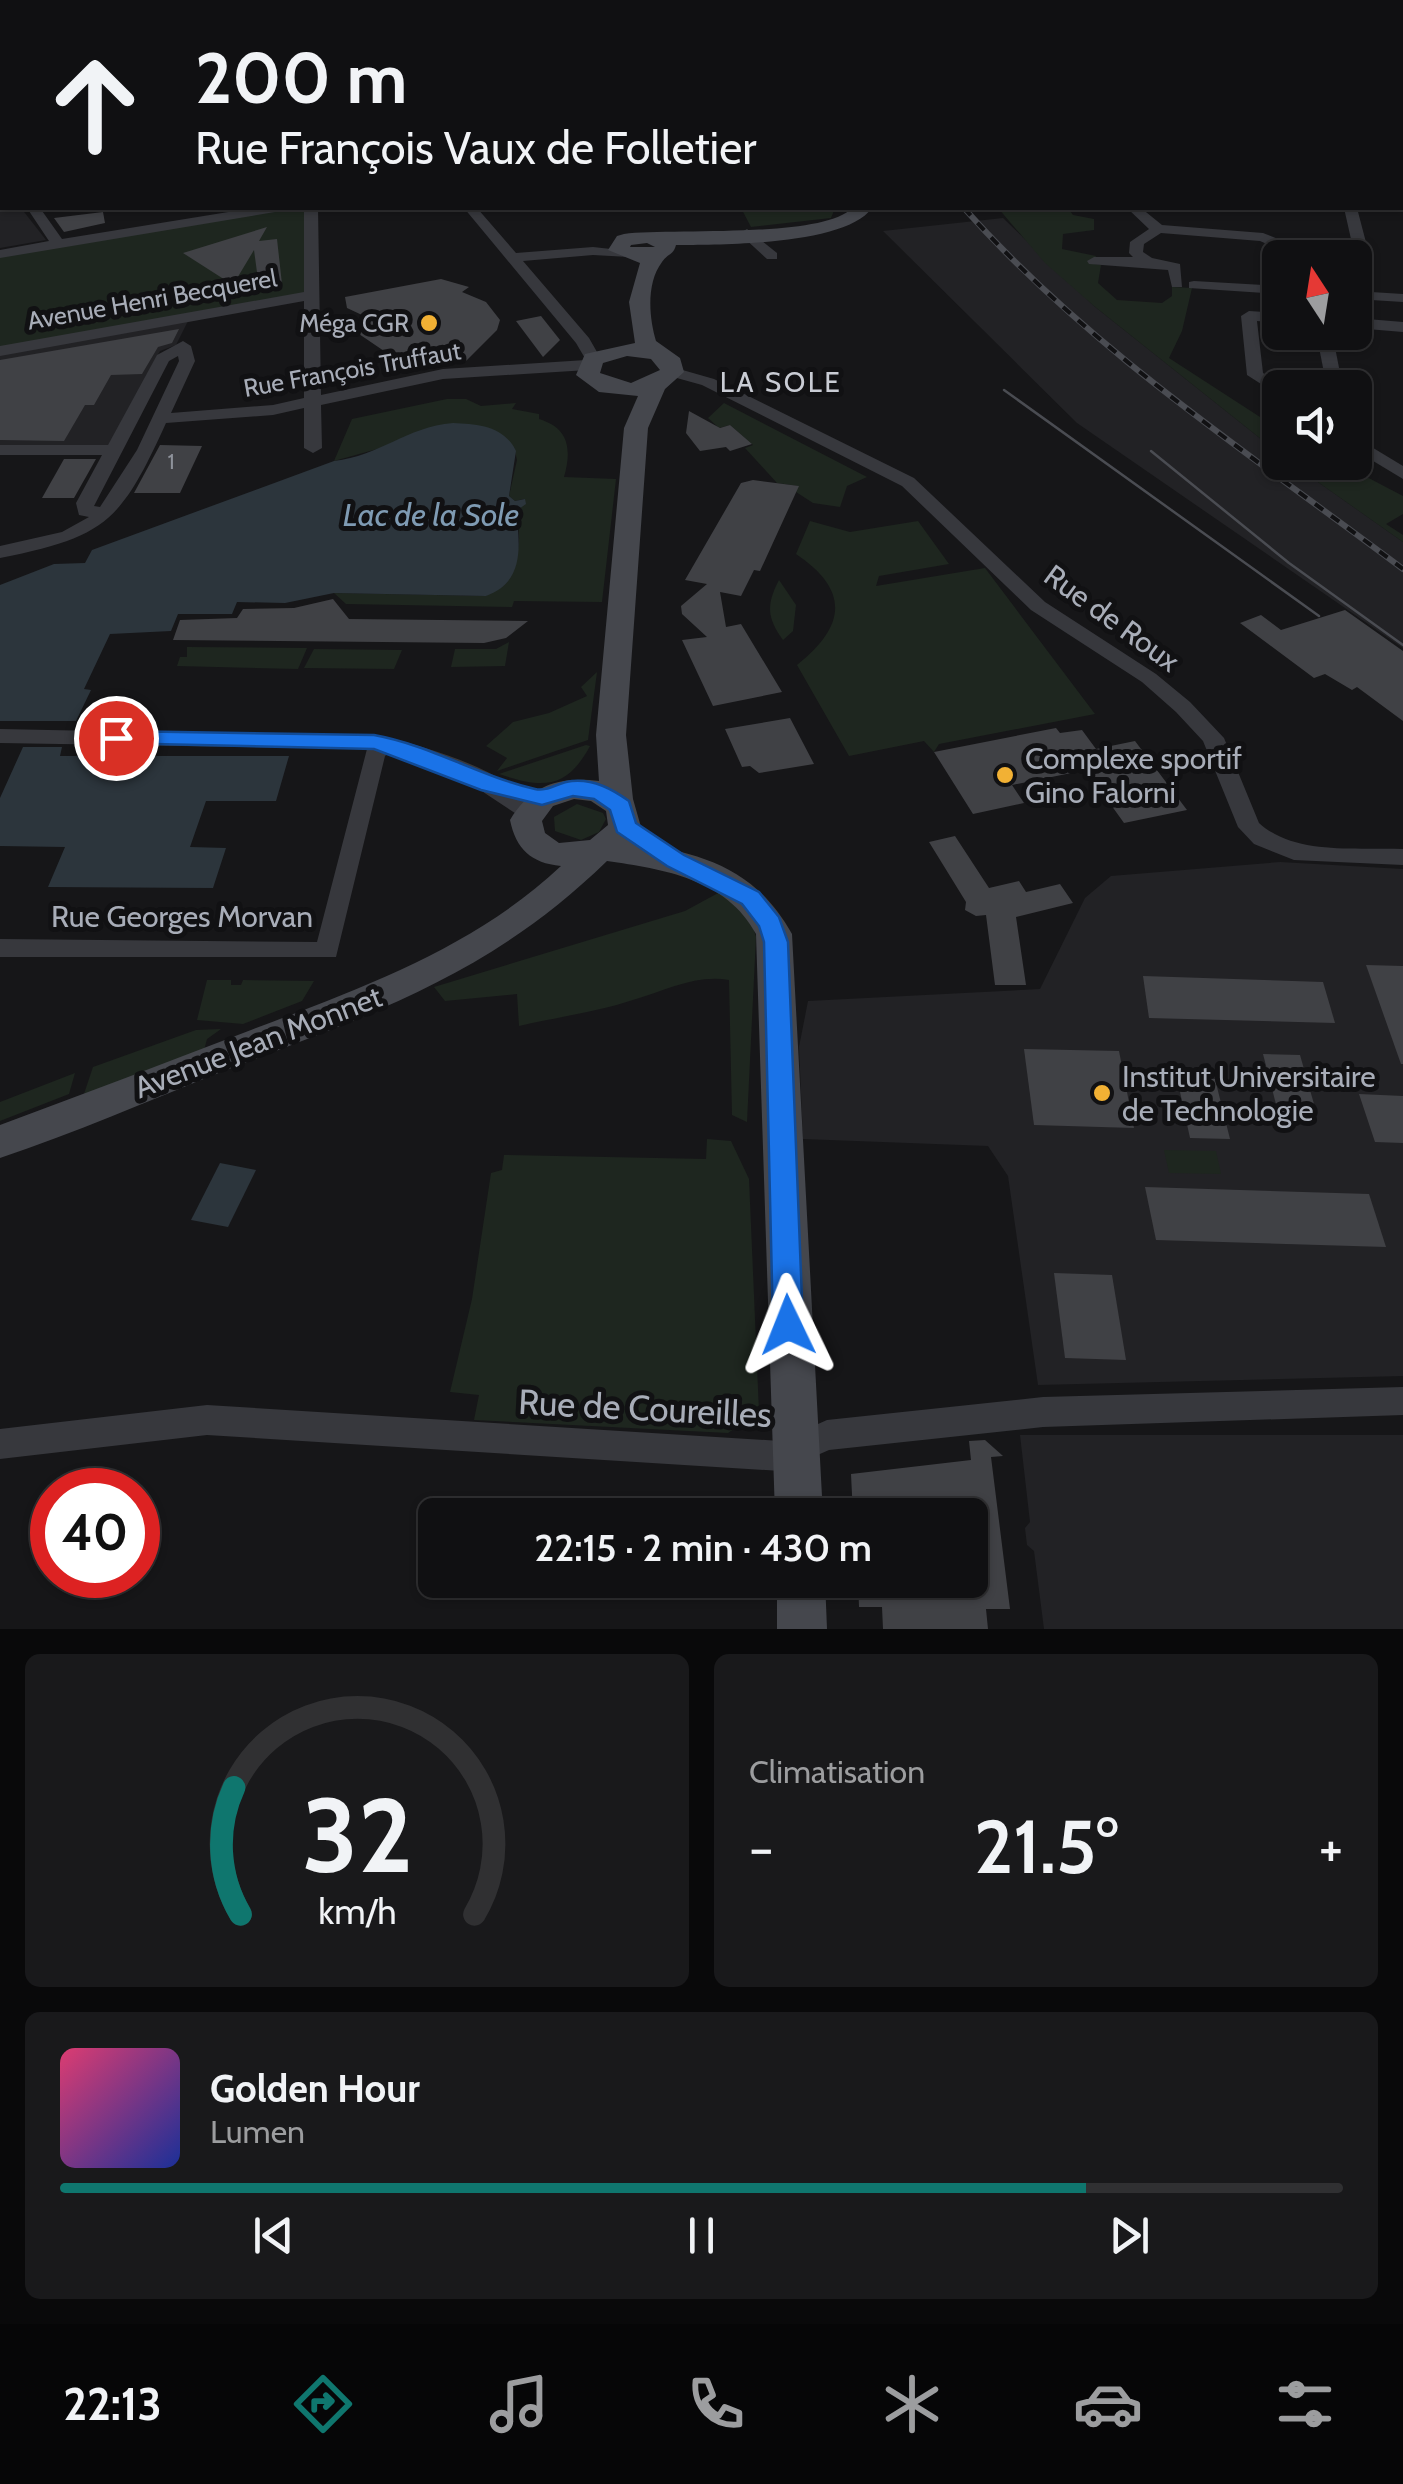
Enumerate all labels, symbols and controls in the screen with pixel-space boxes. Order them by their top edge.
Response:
text: 200 m [195,35,407,121]
icon: ahead [30,40,160,170]
text: Rue François Vaux de Folletier [195,121,756,175]
north arrow [1262,240,1372,350]
map controls [1262,240,1372,480]
street label: Avenue Henri Becquerel [25,262,279,336]
place label: Méga CGR [299,308,409,338]
marker: Méga CGR [418,312,440,334]
street label: Rue François Truffaut [241,335,464,403]
district label: LA SOLE [720,365,842,399]
button: sound [1262,370,1372,480]
house number: 1 [167,448,175,475]
water label: Lac de la Sole [343,495,519,534]
street label: Rue de Roux [1037,557,1187,679]
pin [74,696,159,781]
icon: arrive [89,711,144,766]
place label: Complexe sportif Gino Falorni [1025,740,1242,811]
marker: Complexe sportif Gino Falorni [994,764,1016,786]
street label: Rue Georges Morvan [51,898,313,935]
street label: Avenue Jean Monnet [129,978,387,1106]
place label: Institut Universitaire de Technologie [1122,1058,1376,1129]
marker: Institut Universitaire de Technologie [1091,1082,1113,1104]
position arrow [736,1273,840,1377]
street label: Rue de Coureilles [517,1380,773,1436]
speed limit sign: 40 [30,1468,160,1598]
text: 22:15 · 2 min · 430 m [534,1524,872,1571]
text: Climatisation [749,1752,925,1791]
text: 32 [301,1772,413,1898]
text: 21.5° [974,1801,1118,1892]
text: − [749,1814,773,1881]
text: + [1319,1814,1343,1881]
text: km/h [318,1890,396,1933]
text: Golden Hour [210,2065,420,2112]
text: Lumen [210,2112,305,2151]
icon: previous [246,2208,301,2263]
icon: pause [674,2208,729,2263]
icon: next [1102,2208,1157,2263]
icon: directions [288,2369,358,2439]
icon: music [484,2369,554,2439]
icon: phone [681,2369,751,2439]
icon: climate [877,2369,947,2439]
icon: car [1073,2369,1143,2439]
icon: filters [1270,2369,1340,2439]
text: 22:13 [63,2377,162,2431]

